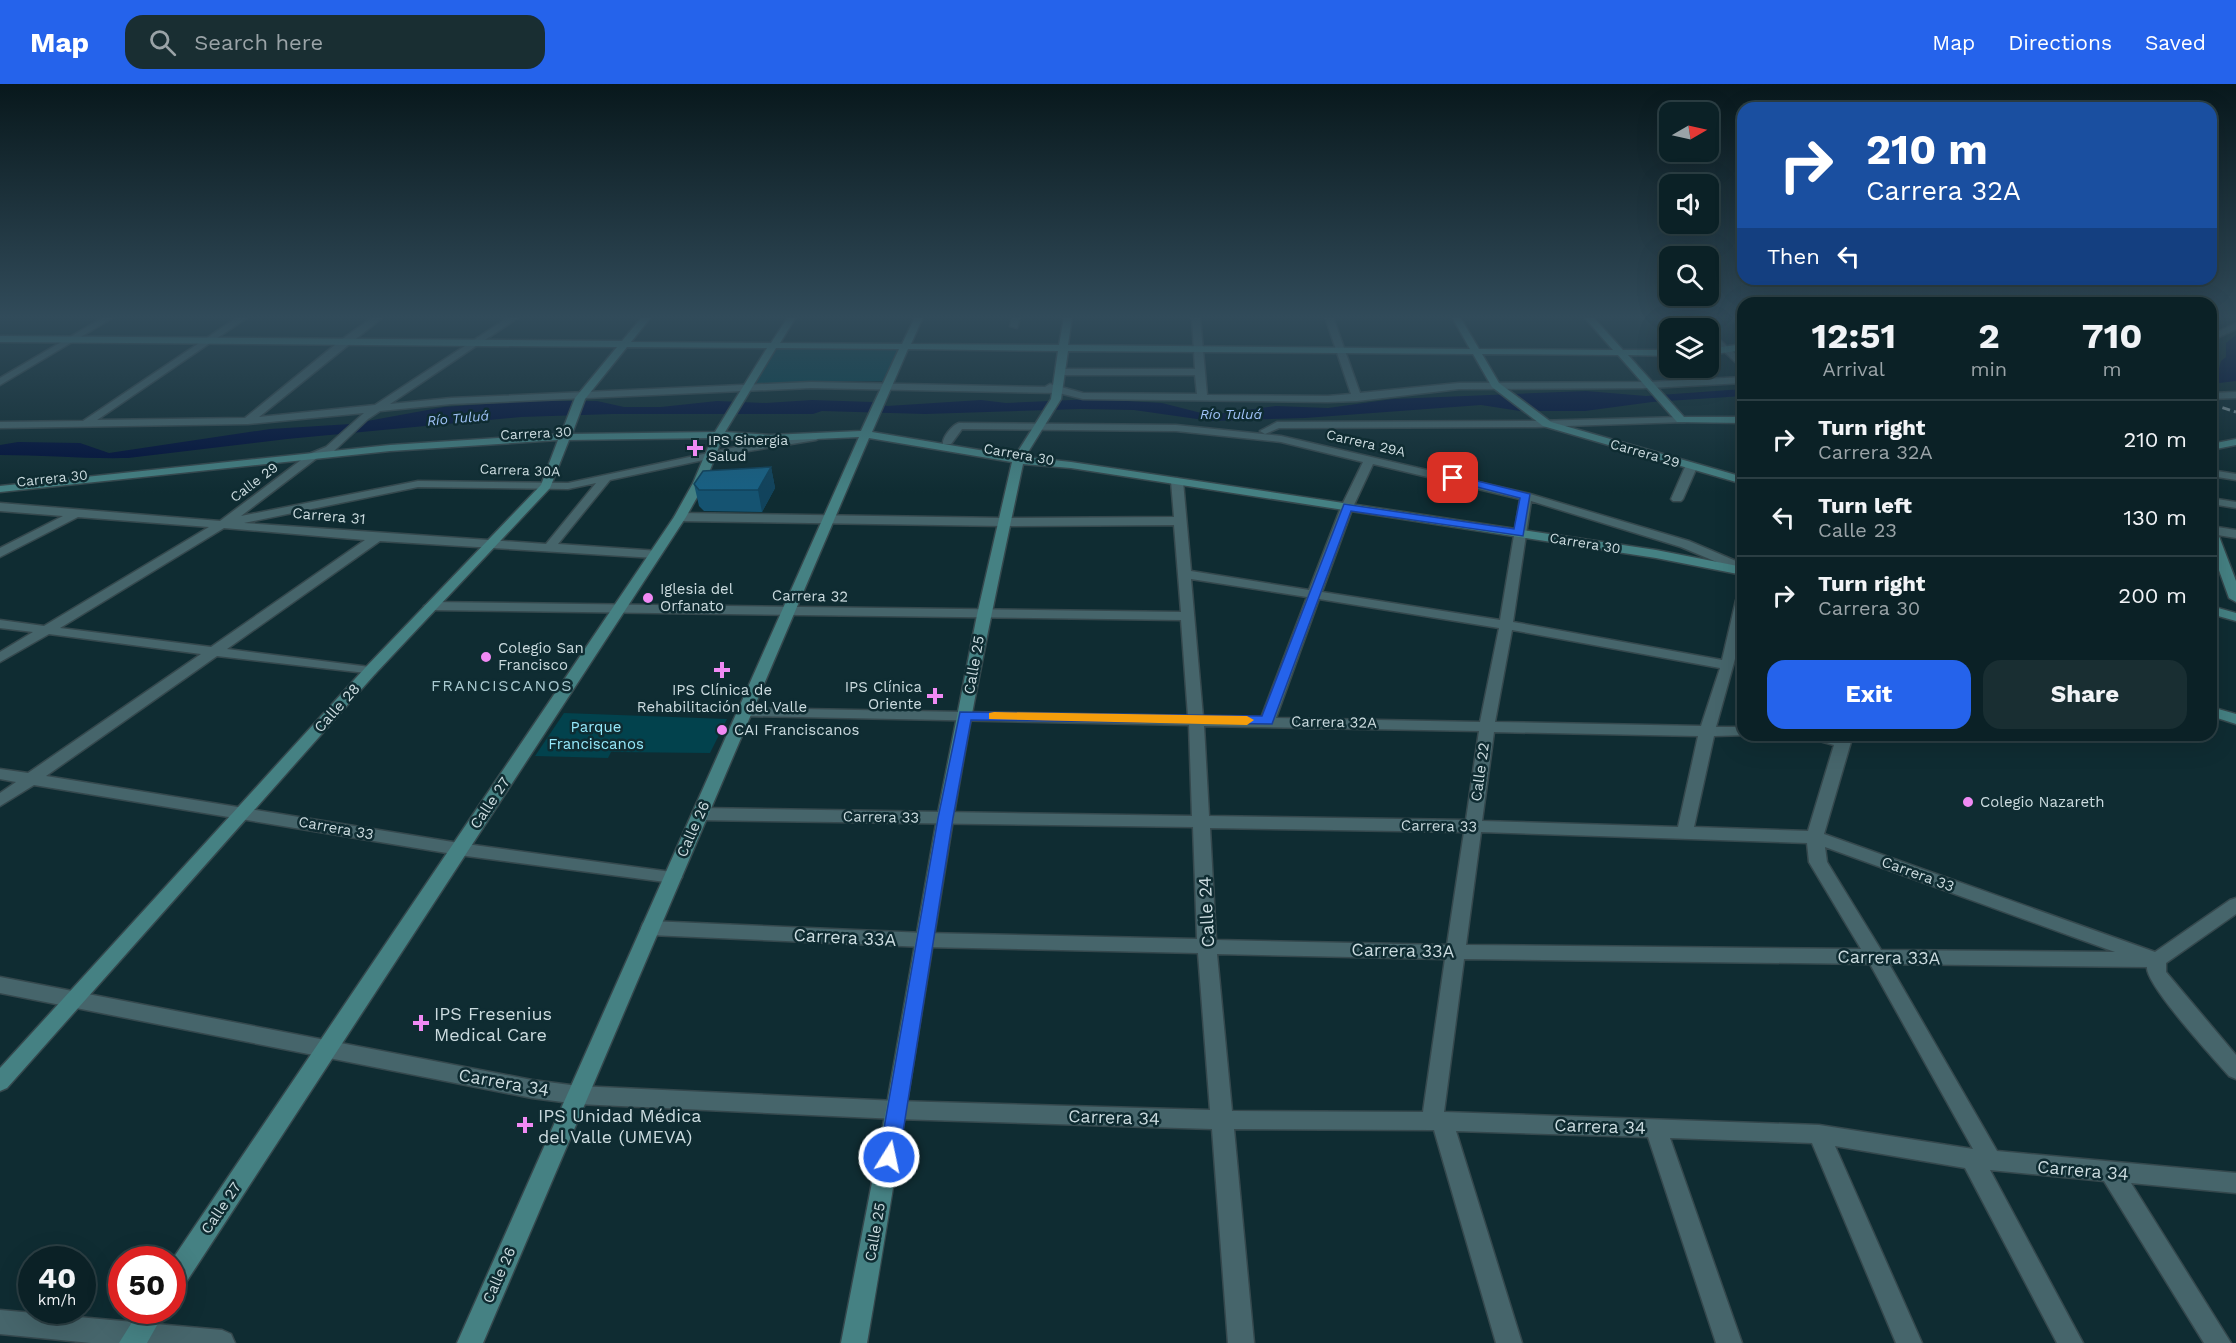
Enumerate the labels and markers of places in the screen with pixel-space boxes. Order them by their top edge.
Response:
place label: IPS Sinergia Salud [708,432,788,464]
marker: IPS Sinergia Salud [686,439,704,457]
pin [1427,452,1478,503]
place label: Iglesia del Orfanato [660,580,734,615]
marker: Iglesia del Orfanato [641,591,655,605]
place label: Colegio San Francisco [498,639,584,674]
marker: Colegio San Francisco [479,650,493,664]
marker: IPS Clínica de Rehabilitación del Valle [713,661,731,679]
place label: IPS Clínica Oriente [845,678,923,713]
place label: IPS Clínica de Rehabilitación del Valle [637,681,807,716]
marker: IPS Clínica Oriente [926,687,944,705]
place label: CAI Franciscanos [734,721,859,739]
marker: CAI Franciscanos [715,723,729,737]
place label: Colegio Nazareth [1980,793,2104,811]
marker: Colegio Nazareth [1961,795,1975,809]
place label: IPS Fresenius Medical Care [434,1003,552,1045]
marker: IPS Fresenius Medical Care [412,1014,430,1032]
place label: IPS Unidad Médica del Valle (UMEVA) [538,1105,701,1147]
marker: IPS Unidad Médica del Valle (UMEVA) [516,1116,534,1134]

